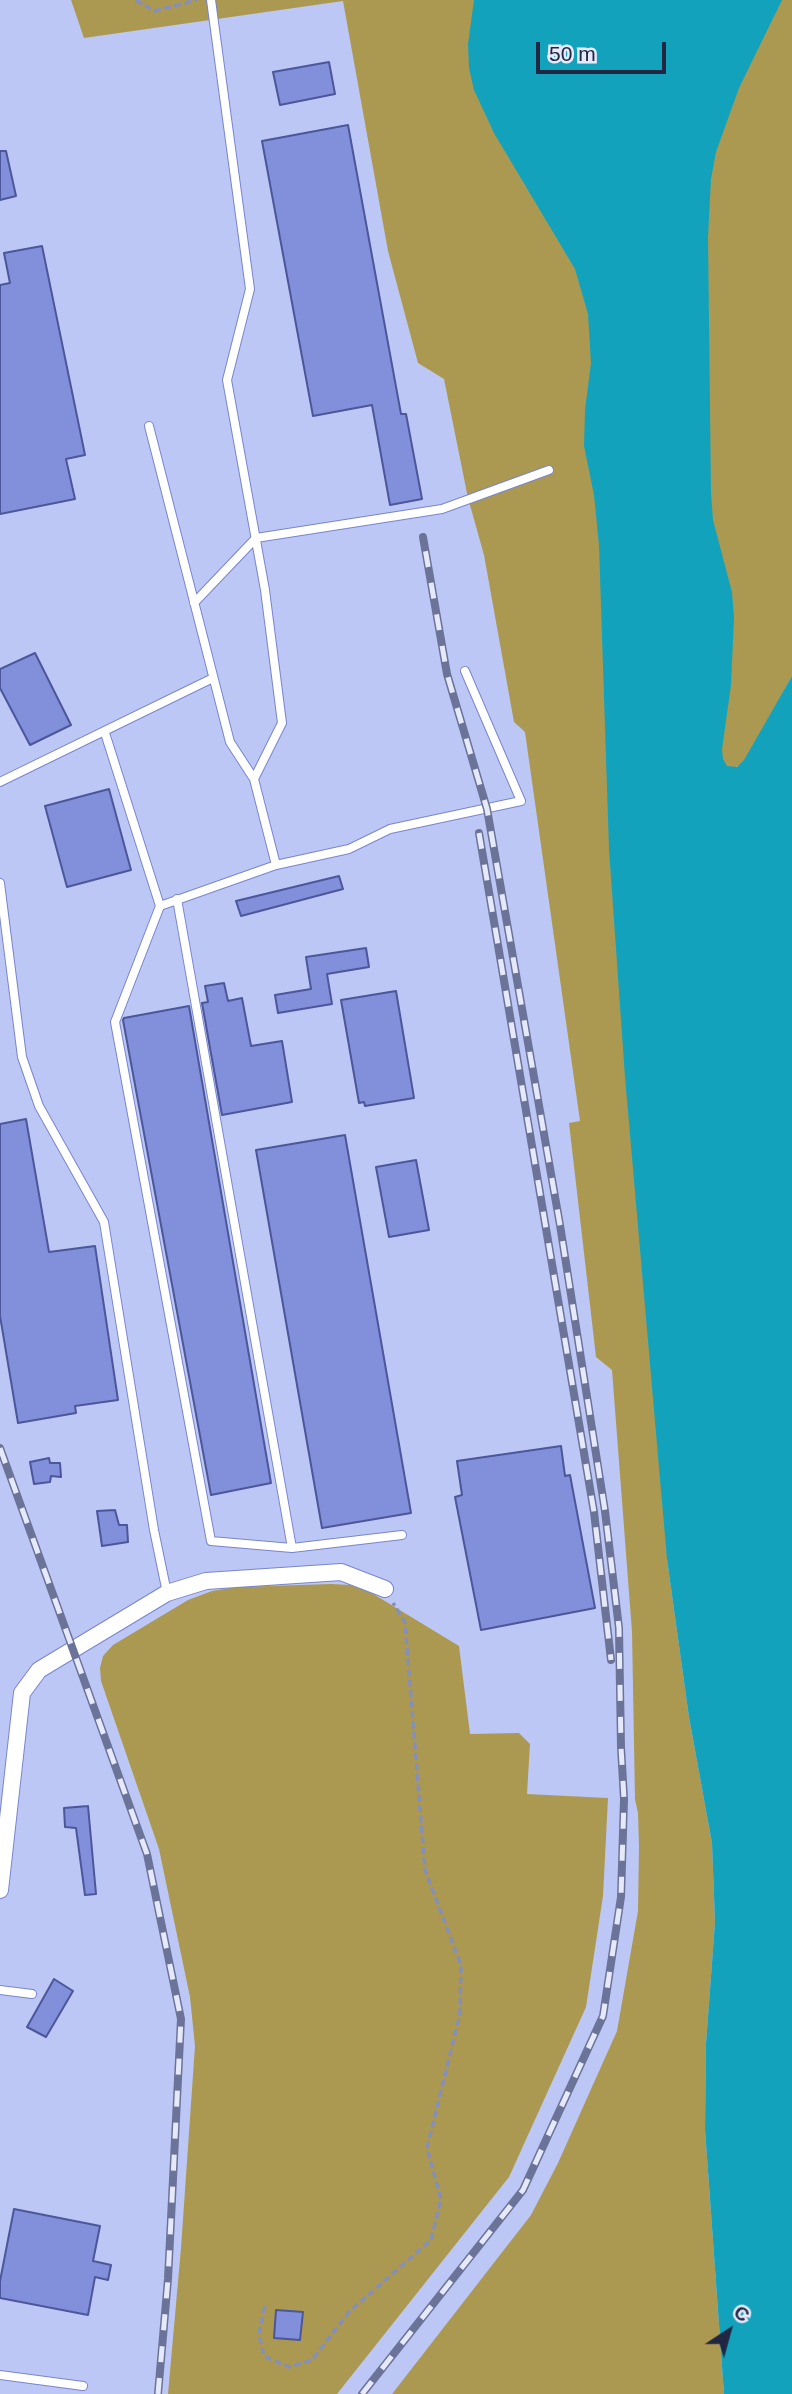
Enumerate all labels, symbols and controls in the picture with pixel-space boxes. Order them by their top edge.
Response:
scale bar [540,28,670,72]
text: 50 m [549,42,596,65]
north arrow [694,2296,764,2366]
text: С [730,2301,753,2326]

